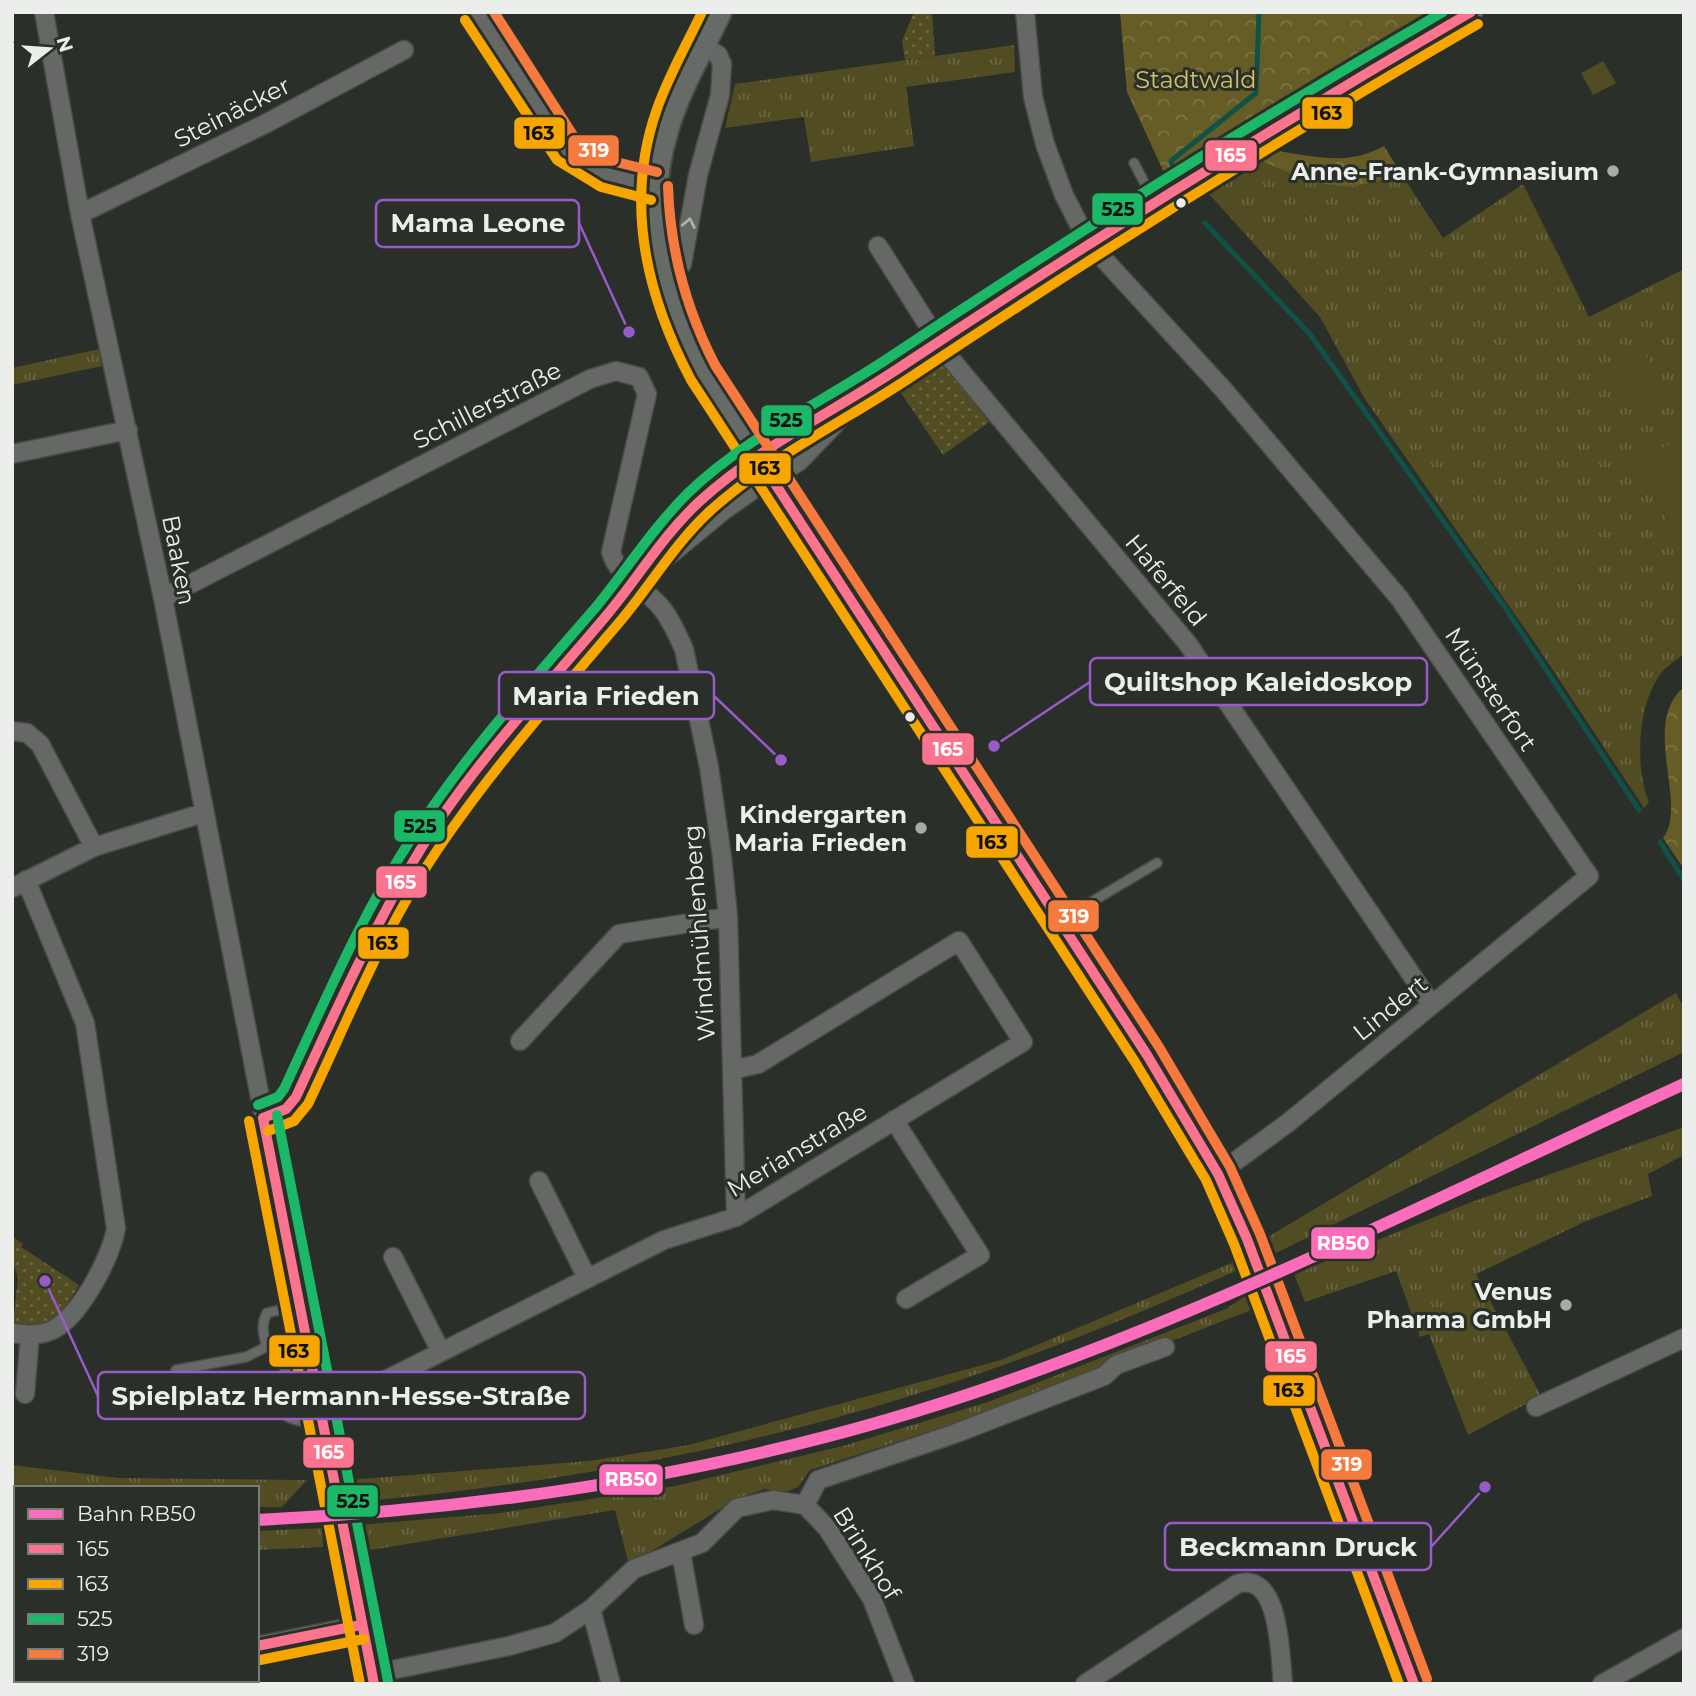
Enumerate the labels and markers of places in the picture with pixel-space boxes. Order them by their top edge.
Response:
place label: Anne-Frank-Gymnasium [1290,157,1599,186]
marker: Anne-Frank-Gymnasium [1605,163,1621,179]
unlabelled marker [1174,196,1188,210]
callout: Mama Leone [376,200,579,247]
callout: Quiltshop Kaleidoskop [1090,658,1427,705]
callout: Maria Frieden [499,672,714,719]
unlabelled marker [903,710,917,724]
place label: Kindergarten Maria Frieden [734,800,907,857]
marker: Kindergarten Maria Frieden [913,820,929,836]
place label: Venus Pharma GmbH [1366,1277,1552,1334]
marker: Venus Pharma GmbH [1558,1297,1574,1313]
callout: Spielplatz Hermann-Hesse-Straße [98,1372,585,1419]
callout: Beckmann Druck [1165,1523,1431,1570]

